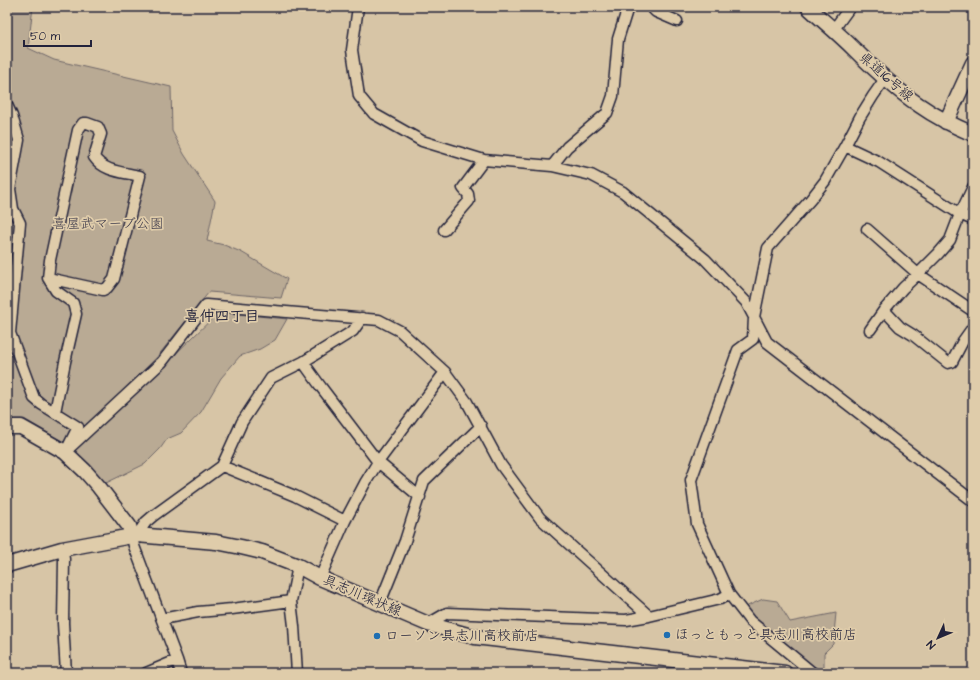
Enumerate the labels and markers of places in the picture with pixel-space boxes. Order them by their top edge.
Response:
place label: ほっともっと具志川高校前店 [675,625,857,645]
place label: ローソン具志川高校前店 [385,626,539,646]
marker: ほっともっと具志川高校前店 [662,630,672,640]
marker: ローソン具志川高校前店 [372,631,382,641]

